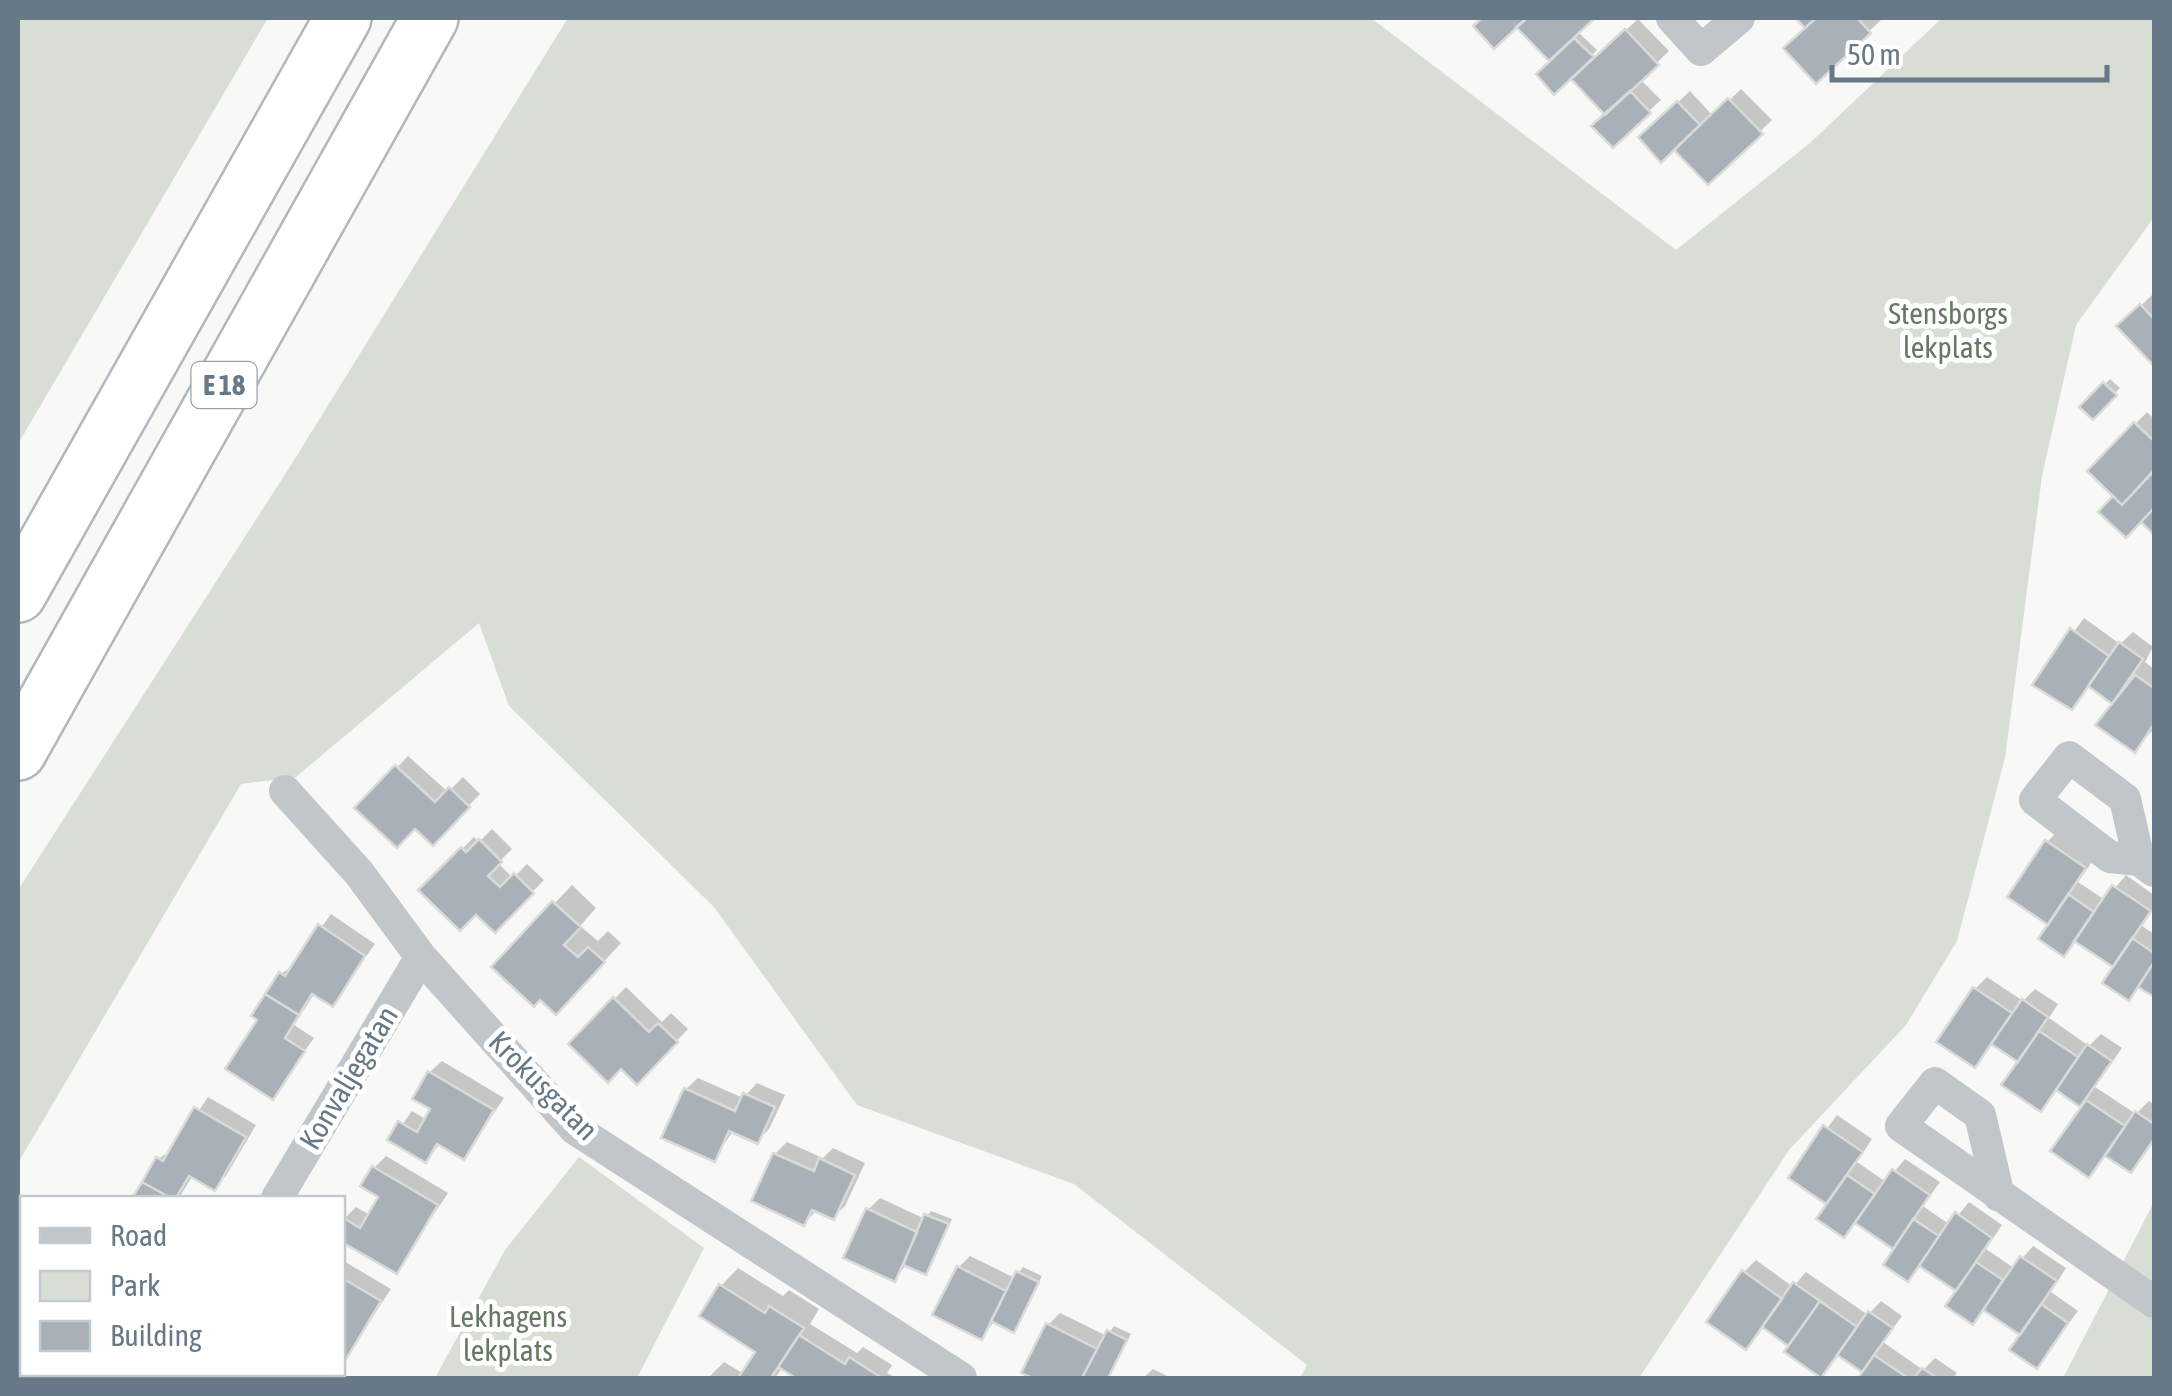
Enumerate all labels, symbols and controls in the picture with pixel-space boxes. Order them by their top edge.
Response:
scale bar [1832,20,2107,82]
text: 50 m [1847,37,1901,71]
park label: Stensborgs lekplats [1888,296,2008,364]
road number: E 18 [192,362,256,408]
street label: Konvaljegatan [292,1000,404,1155]
street label: Krokusgatan [482,1024,605,1147]
legend [20,1196,345,1376]
text: Road [110,1218,167,1252]
text: Park [110,1268,160,1302]
park label: Lekhagens lekplats [449,1299,567,1367]
text: Building [110,1318,202,1352]

